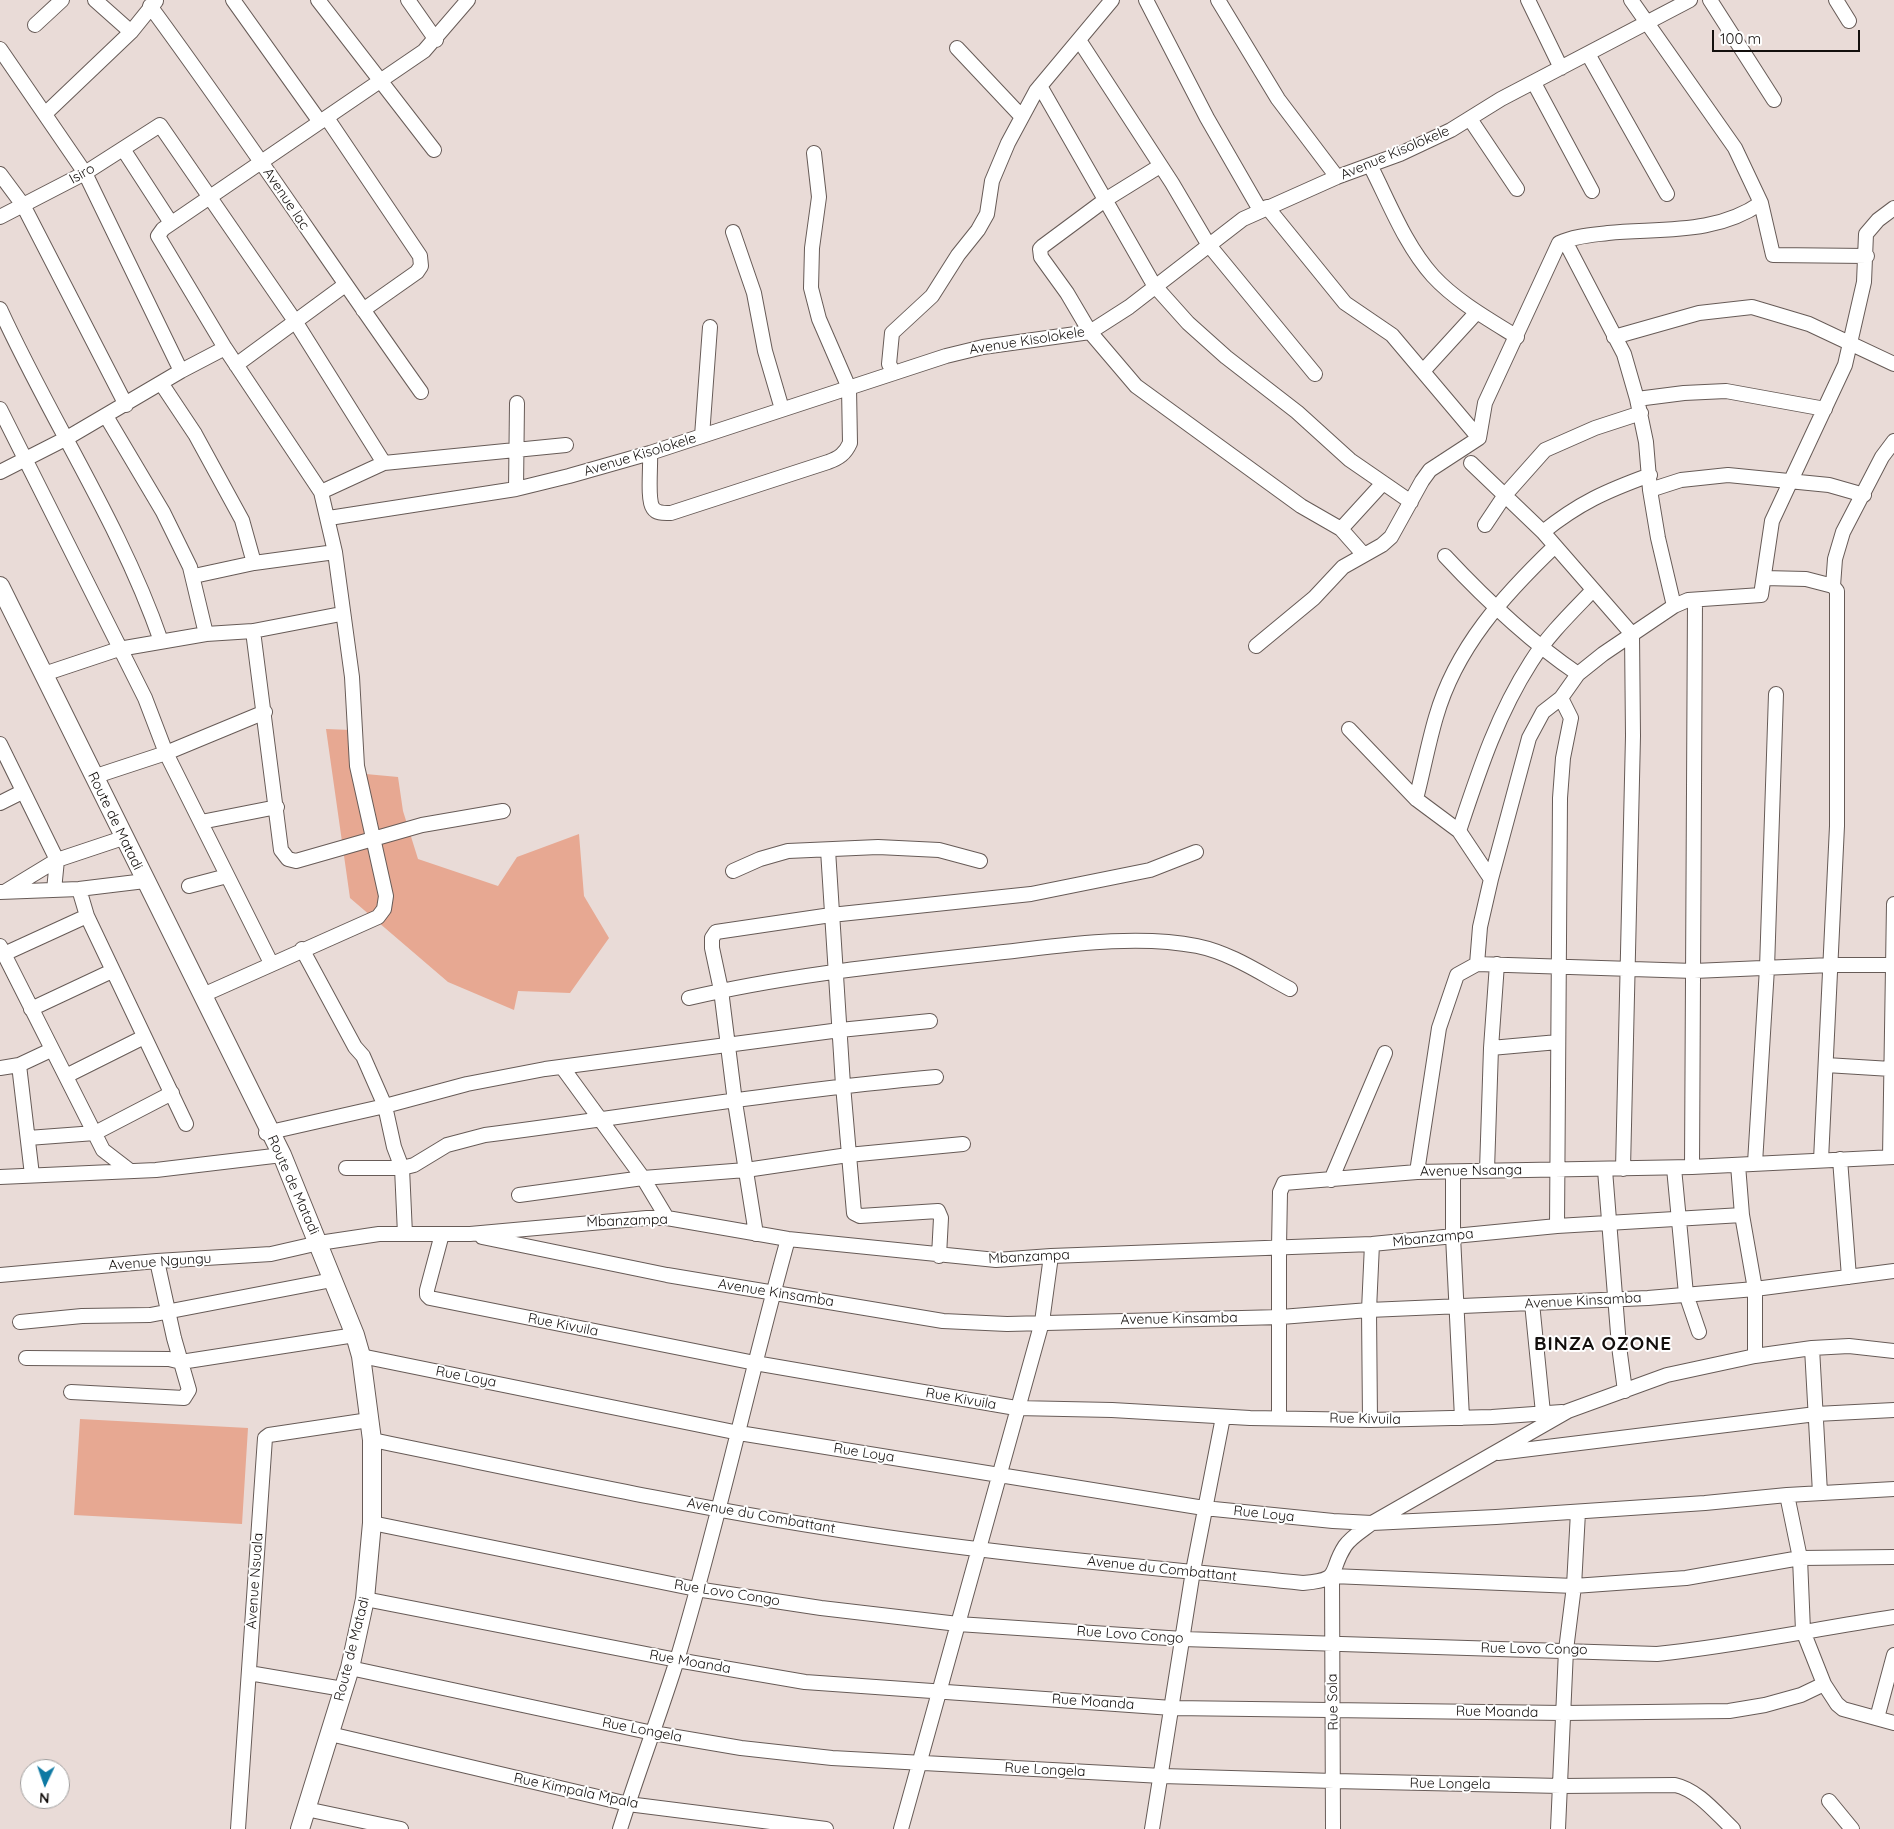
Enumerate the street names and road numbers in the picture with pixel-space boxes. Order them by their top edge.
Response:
street label: Avenue Kisolokele [1338,122,1452,184]
street label: Isiro [66,160,98,188]
street label: Avenue lac [259,165,313,233]
street label: Avenue Kisolokele [968,324,1086,358]
street label: Avenue Kisolokele [582,430,698,480]
street label: Route de Matadi [84,769,146,873]
street label: Route de Matadi [264,1133,322,1237]
street label: Avenue Nsanga [1420,1162,1522,1180]
street label: Mbanzampa [586,1211,668,1231]
street label: Mbanzampa [1392,1225,1474,1251]
street label: Mbanzampa [988,1246,1070,1268]
street label: Avenue Ngungu [108,1250,212,1274]
street label: Avenue Kinsamba [717,1276,835,1310]
street label: Avenue Kinsamba [1524,1290,1642,1312]
street label: Rue Kivuila [526,1310,600,1340]
street label: Avenue Kinsamba [1120,1310,1238,1328]
street label: Rue Loya [434,1363,498,1391]
street label: Rue Kivuila [924,1385,998,1413]
street label: Rue Kivuila [1329,1410,1401,1428]
street label: Rue Loya [832,1440,896,1466]
street label: Avenue du Combattant [686,1495,836,1537]
street label: Rue Loya [1233,1502,1295,1526]
street label: Avenue Nsuala [243,1532,267,1630]
street label: Avenue du Combattant [1086,1553,1238,1585]
street label: Rue Lovo Congo [673,1576,781,1610]
street label: Route de Matadi [331,1595,373,1703]
street label: Rue Lovo Congo [1076,1623,1184,1647]
street label: Rue Lovo Congo [1480,1640,1588,1658]
street label: Rue Moanda [648,1647,732,1677]
street label: Rue Sola [1324,1673,1342,1731]
street label: Rue Moanda [1051,1691,1135,1713]
street label: Rue Moanda [1456,1703,1538,1721]
street label: Rue Longela [601,1714,683,1746]
street label: Rue Longela [1004,1759,1086,1781]
street label: Rue Kimpala Mpala [512,1770,640,1812]
street label: Rue Longela [1409,1775,1491,1793]

